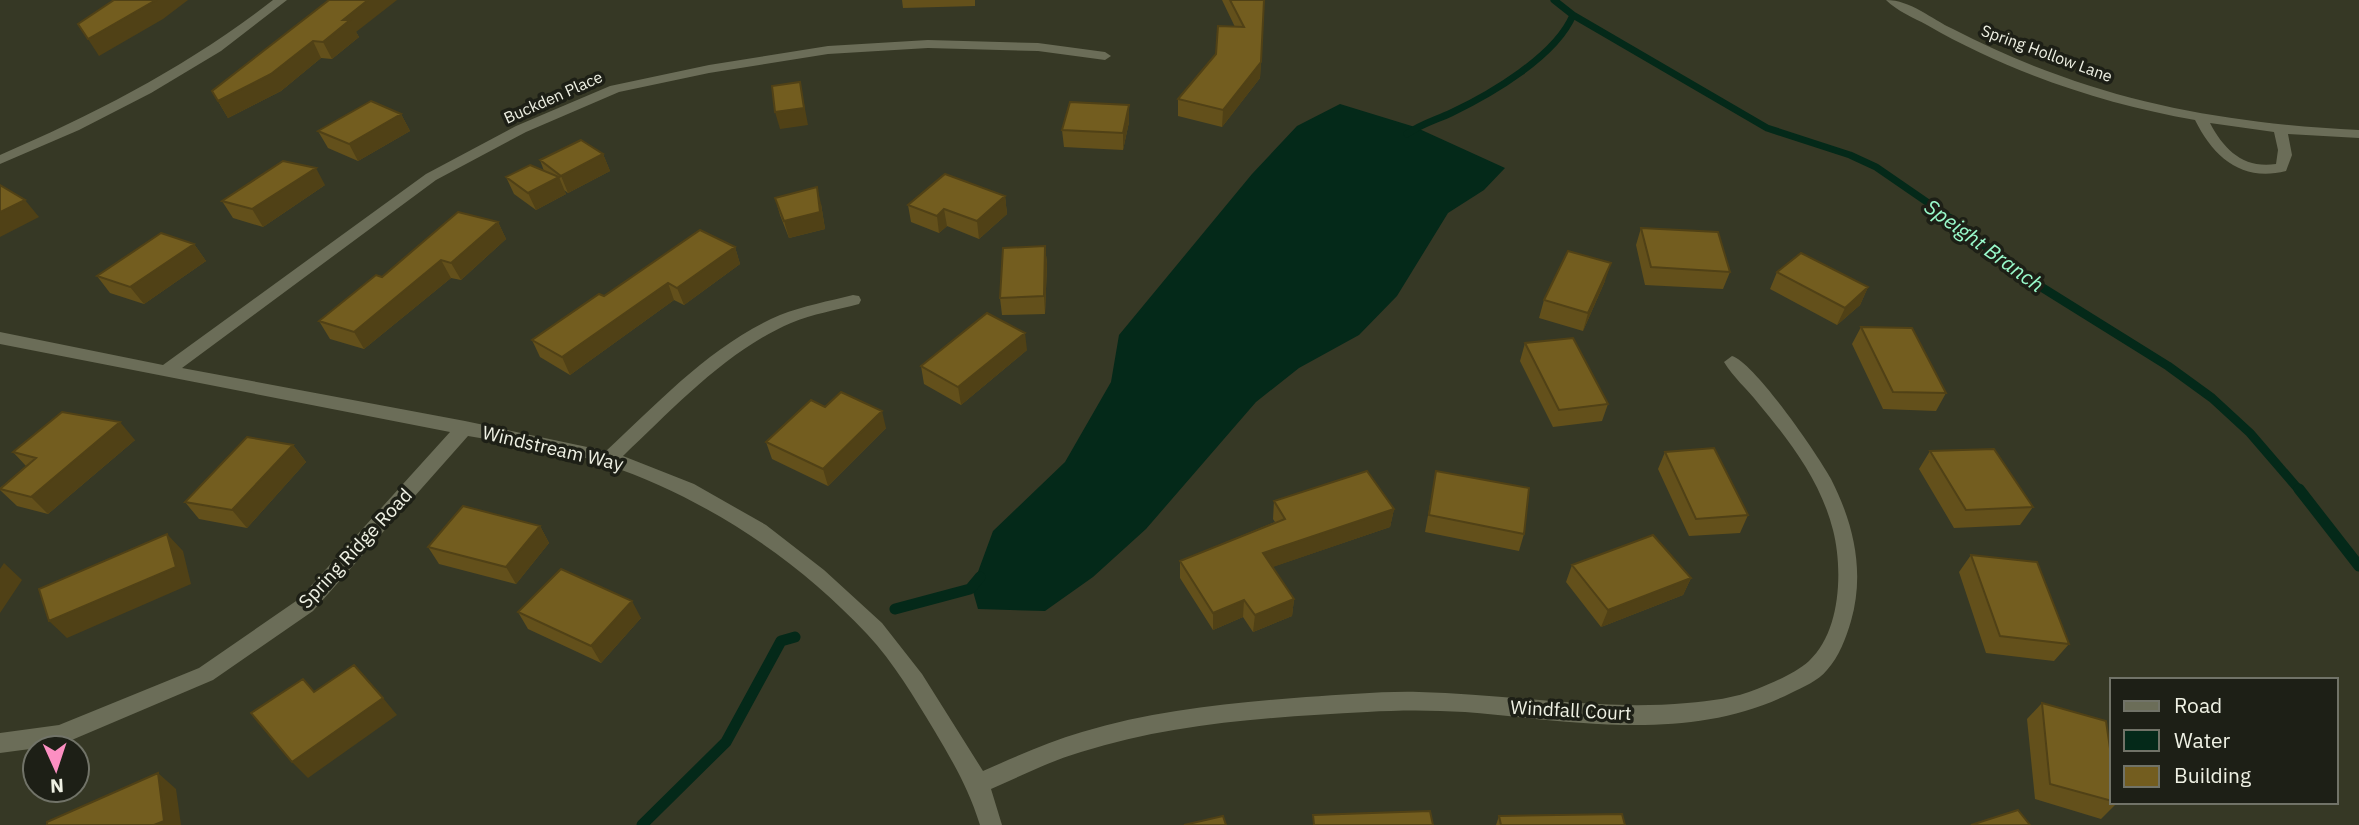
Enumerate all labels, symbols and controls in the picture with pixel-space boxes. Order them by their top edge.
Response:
street label: Spring Hollow Lane [1979,20,2115,86]
street label: Buckden Place [500,66,606,128]
water label: Speight Branch [1919,192,2050,298]
street label: Windstream Way [480,420,626,476]
street label: Spring Ridge Road [293,483,417,613]
legend [2110,678,2338,804]
text: Road [2174,691,2222,719]
street label: Windfall Court [1510,695,1632,725]
text: Water [2174,726,2231,754]
north arrow [21,734,91,804]
text: Building [2174,761,2251,789]
text: N [49,774,64,798]

